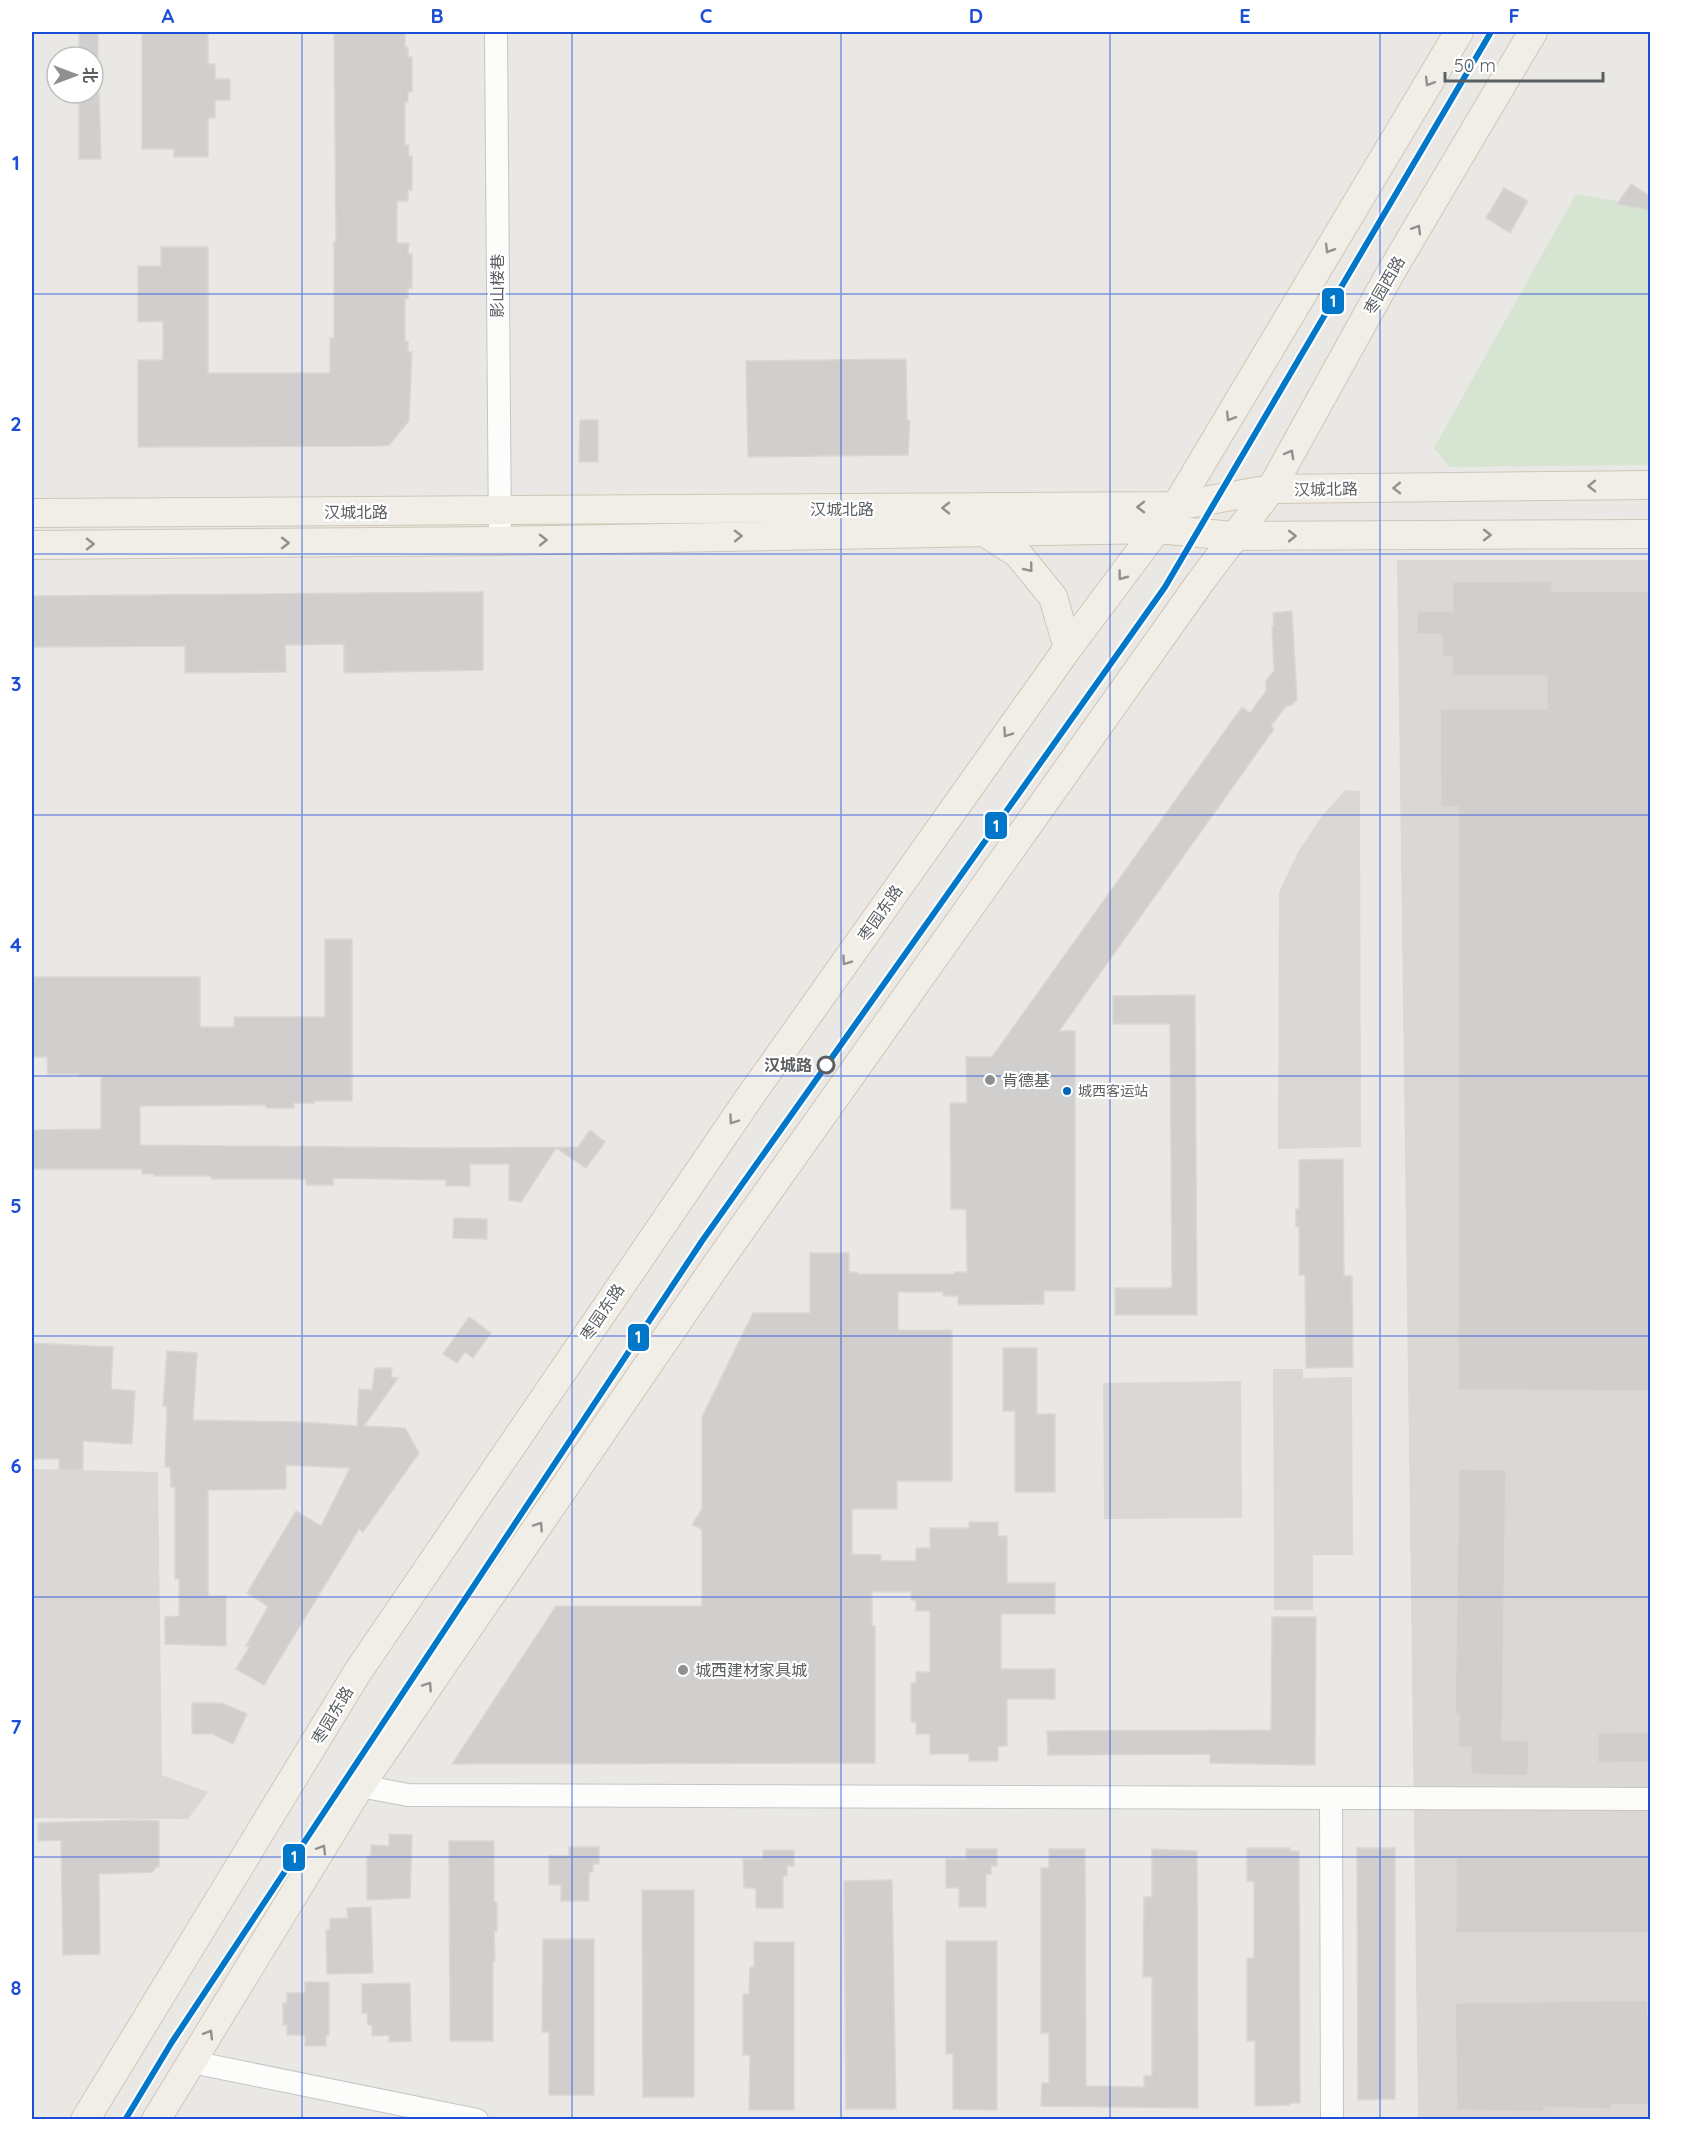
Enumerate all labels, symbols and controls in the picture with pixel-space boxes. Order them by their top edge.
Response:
text: A [162,3,175,28]
text: B [430,3,444,28]
text: C [700,3,713,28]
text: D [969,3,983,28]
text: E [1239,3,1251,28]
text: F [1508,3,1520,28]
north arrow [45,45,105,105]
scale bar [1445,45,1602,83]
text: 50 m [1454,54,1496,77]
text: 北 [80,67,100,83]
one-way arrow [1425,76,1436,86]
text: 1 [12,150,20,175]
one-way arrow [1409,225,1421,235]
one-way arrow [1325,243,1337,253]
street label: 枣园西路 [1359,252,1409,318]
street label: 影山楼巷 [487,254,507,318]
line badge: 1 [1321,287,1345,315]
text: 1 [1330,291,1336,311]
text: 2 [10,411,22,436]
one-way arrow [1225,411,1237,421]
one-way arrow [1283,450,1294,460]
street label: 汉城北路 [1294,478,1358,500]
one-way arrow [1588,480,1597,492]
one-way arrow [1393,482,1402,494]
street label: 汉城北路 [810,499,874,519]
one-way arrow [1136,501,1145,513]
street label: 汉城北路 [324,502,388,522]
one-way arrow [941,502,950,514]
one-way arrow [1482,529,1491,541]
one-way arrow [733,530,742,543]
one-way arrow [1287,530,1296,542]
one-way arrow [538,534,547,546]
one-way arrow [280,537,289,549]
one-way arrow [85,538,94,550]
one-way arrow [1022,561,1033,572]
one-way arrow [1118,569,1129,580]
text: 3 [11,671,21,696]
one-way arrow [1003,727,1014,738]
line badge: 1 [984,811,1008,840]
text: 1 [993,816,999,836]
street label: 枣园东路 [853,881,907,945]
text: 4 [10,932,22,957]
one-way arrow [842,954,853,965]
place label: 汉城路 [764,1055,812,1075]
marker: 汉城路 [817,1056,835,1074]
place label: 肯德基 [1002,1070,1050,1090]
marker: 肯德基 [983,1073,997,1087]
place label: 城西客运站 [1078,1082,1148,1100]
marker: 城西客运站 [1061,1085,1073,1097]
one-way arrow [729,1114,740,1125]
text: 5 [10,1193,22,1218]
street label: 枣园东路 [576,1280,628,1344]
line badge: 1 [627,1323,650,1352]
text: 1 [635,1327,641,1347]
text: 6 [10,1453,22,1478]
one-way arrow [531,1521,542,1532]
place label: 城西建材家具城 [695,1660,807,1680]
marker: 城西建材家具城 [676,1663,690,1677]
street label: 枣园东路 [307,1682,357,1748]
one-way arrow [421,1682,432,1693]
text: 7 [11,1714,22,1739]
line badge: 1 [282,1843,306,1872]
one-way arrow [314,1845,325,1856]
text: 1 [291,1847,297,1867]
text: 8 [11,1975,22,2000]
one-way arrow [201,2030,213,2040]

